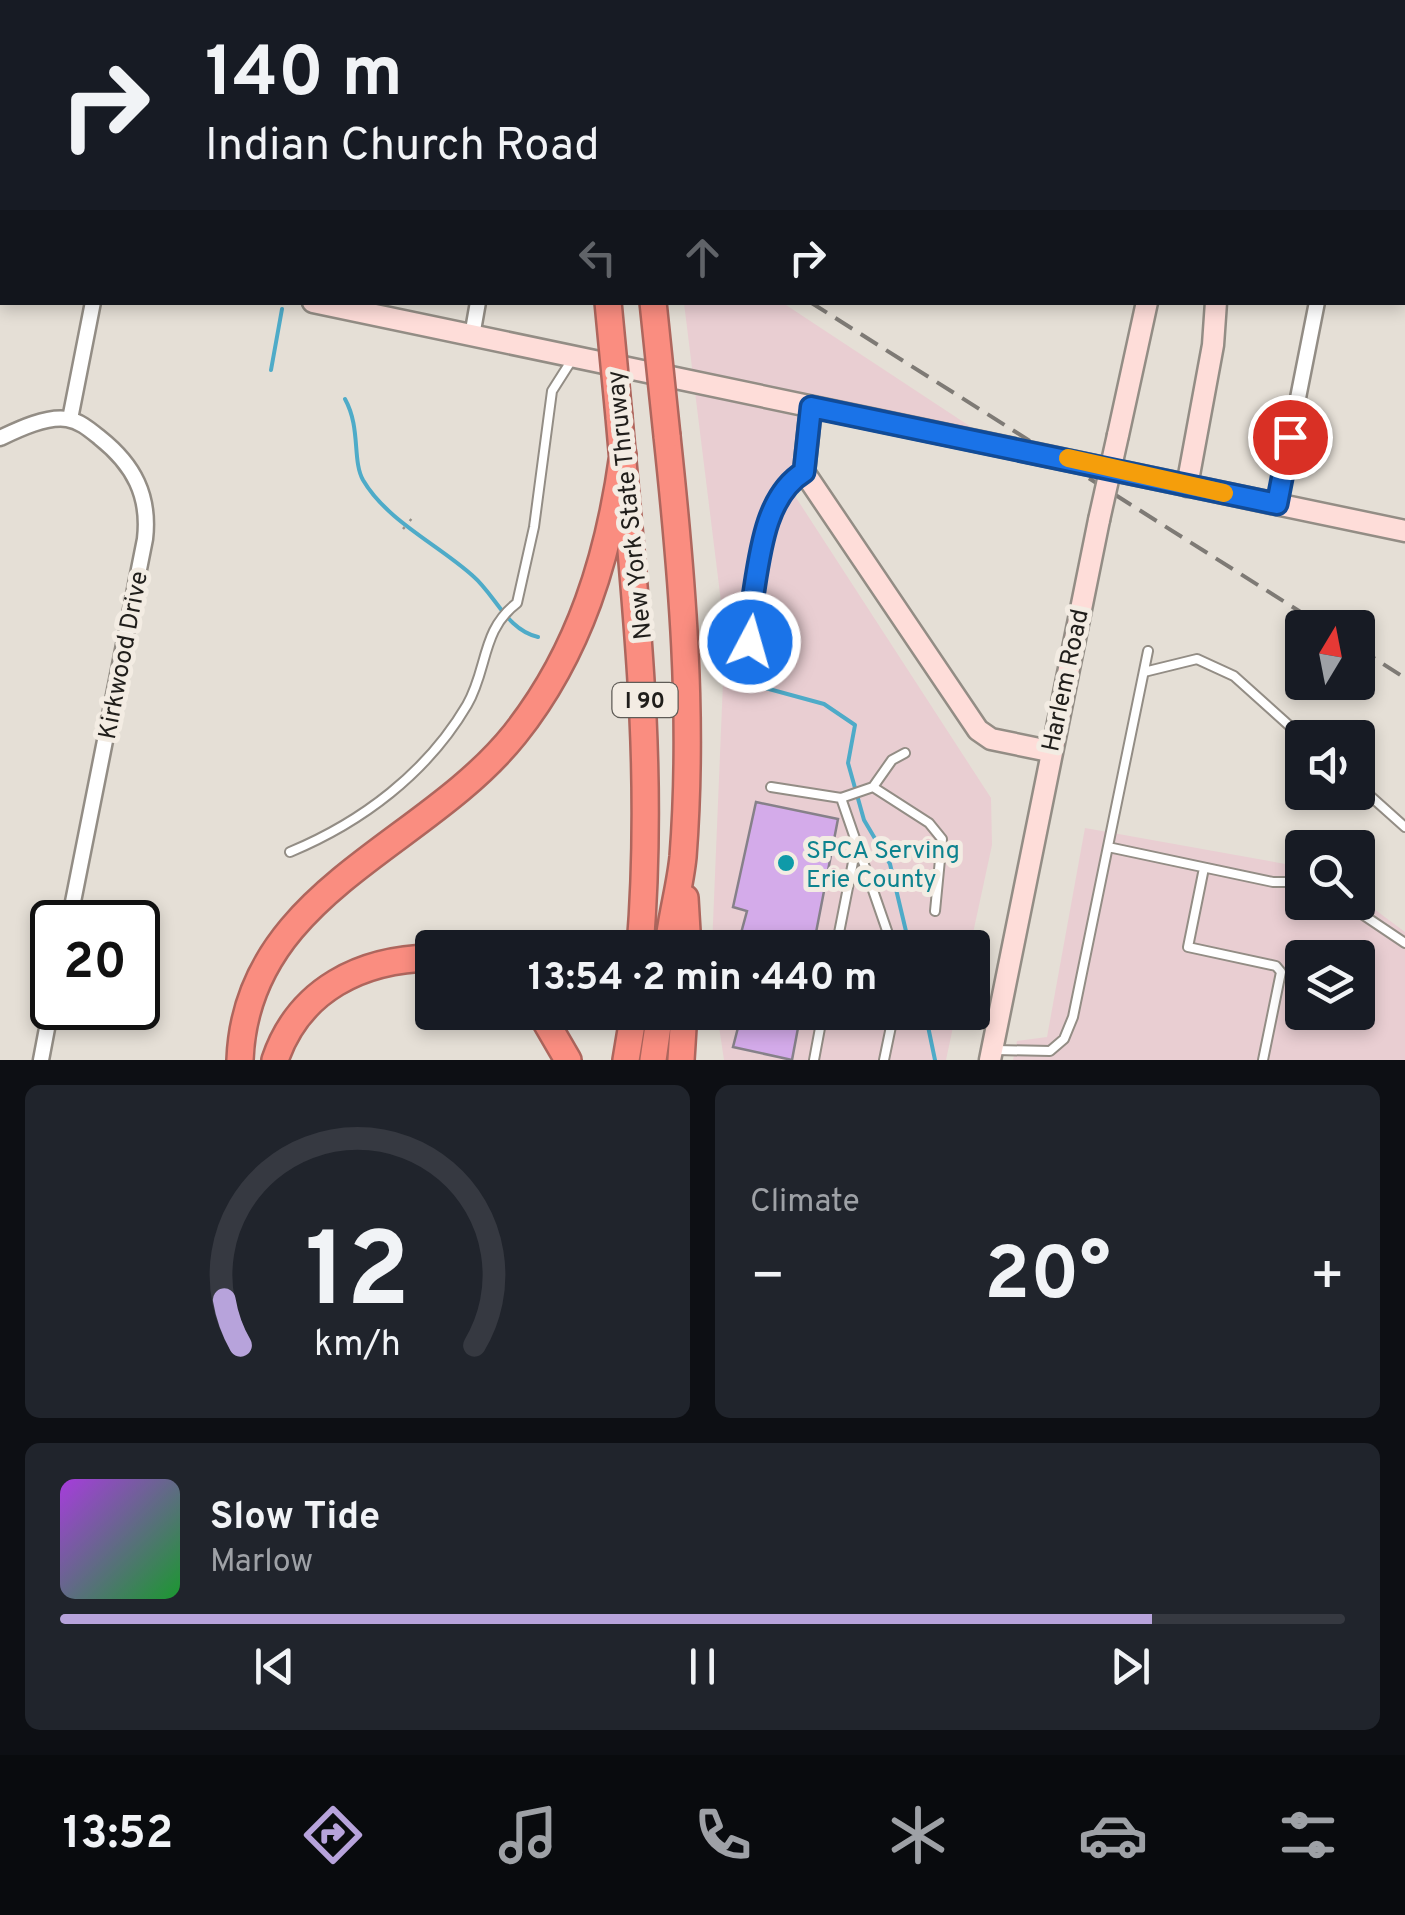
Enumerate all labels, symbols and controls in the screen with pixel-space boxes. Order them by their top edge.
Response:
text: 140 m [205,32,403,121]
icon: right [40,40,170,170]
text: Indian Church Road [205,119,600,176]
icon: left [570,230,625,285]
icon: ahead [675,230,730,285]
icon: right [780,230,835,285]
street label: New York State Thruway [601,368,661,641]
pin [1248,395,1333,480]
icon: arrive [1263,410,1318,465]
street label: Kirkwood Drive [93,569,157,742]
position arrow [698,590,802,694]
street label: Harlem Road [1036,606,1098,755]
north arrow [1285,610,1375,700]
map controls [1285,610,1375,1030]
road number: I 90 [612,683,678,717]
button: sound [1285,720,1375,810]
button: search [1285,830,1375,920]
place label: SPCA Serving Erie County [806,836,960,897]
marker: SPCA Serving Erie County [775,852,797,874]
speed limit sign: 20 [30,900,160,1030]
button: layers [1285,940,1375,1030]
text: 13:54 · 2 min · 440 m [528,955,877,1004]
text: Climate [750,1183,860,1223]
text: 12 [305,1211,410,1343]
text: 20° [984,1231,1111,1326]
text: − [750,1244,785,1314]
text: + [1310,1244,1345,1314]
text: km/h [314,1323,401,1369]
text: Slow Tide [210,1494,380,1543]
text: Marlow [210,1543,313,1583]
icon: previous [247,1639,302,1694]
icon: pause [675,1639,730,1694]
icon: next [1103,1639,1158,1694]
icon: directions [298,1800,368,1870]
icon: music [493,1800,563,1870]
icon: phone [688,1800,758,1870]
icon: climate [883,1800,953,1870]
icon: car [1078,1800,1148,1870]
icon: filters [1273,1800,1343,1870]
text: 13:52 [62,1807,173,1864]

